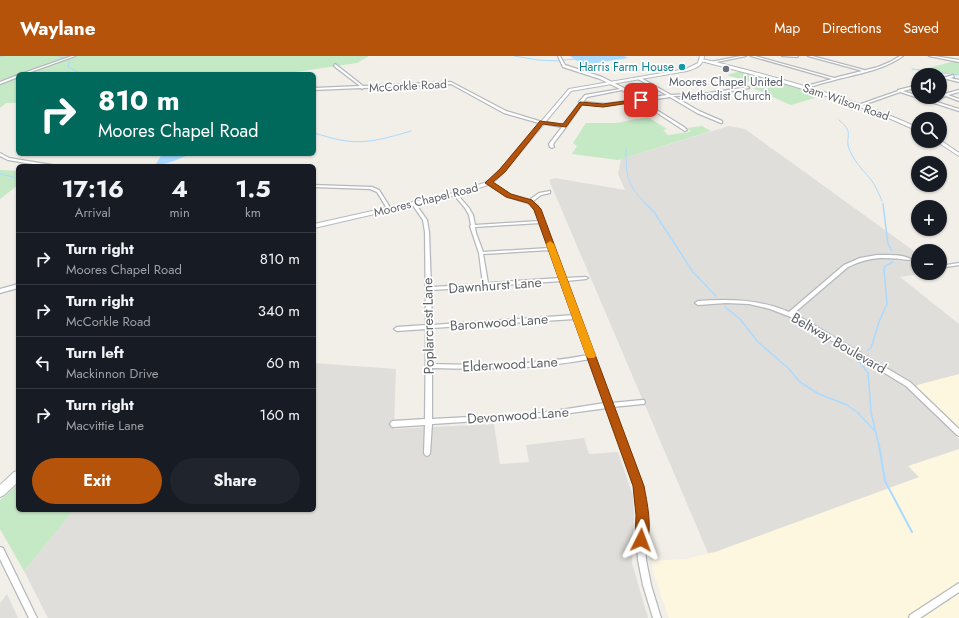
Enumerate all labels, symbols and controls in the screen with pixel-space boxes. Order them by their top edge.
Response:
text: Waylane [20,15,96,42]
text: Map [774,18,800,38]
text: Directions [822,18,882,38]
text: Saved [904,18,939,38]
place label: Harris Farm House [579,58,674,76]
marker: Harris Farm House [677,62,687,72]
marker: Moores Chapel United Methodist Church [721,64,731,74]
map controls [911,68,947,280]
button: sound [911,68,947,104]
place label: Moores Chapel United Methodist Church [669,73,783,105]
street label: McCorkle Road [369,75,447,97]
street label: Sam Wilson Road [800,79,892,125]
text: 810 m [98,80,180,121]
pin [624,83,658,117]
icon: right [32,88,84,140]
icon: arrive [630,89,652,111]
button: search [911,112,947,148]
text: Moores Chapel Road [98,118,258,144]
button: layers [911,156,947,192]
text: 17:16 [61,171,124,206]
text: 4 [171,171,188,206]
text: 1.5 [235,171,271,206]
street label: Moores Chapel Road [372,178,480,222]
button: + [911,200,947,236]
text: Arrival [75,203,111,222]
text: min [169,203,190,222]
text: km [245,203,261,222]
text: Turn right [66,238,134,260]
button: − [911,244,947,280]
icon: right [32,248,54,270]
text: 810 m [260,248,300,270]
text: Moores Chapel Road [66,260,182,279]
street label: Dawnhurst Lane [448,272,542,298]
street label: Poplarcrest Lane [417,277,439,375]
text: Turn right [66,290,134,312]
icon: right [32,300,54,322]
text: 340 m [258,300,300,322]
street label: Beltway Boulevard [788,308,890,378]
street label: Baronwood Lane [449,309,549,335]
text: McCorkle Road [66,312,151,331]
text: Turn left [66,342,124,364]
icon: left [32,352,54,374]
text: 60 m [266,352,300,374]
street label: Elderwood Lane [462,352,558,376]
text: Mackinnon Drive [66,364,158,383]
text: Turn right [66,394,134,416]
street label: Devonwood Lane [467,401,569,429]
icon: right [32,404,54,426]
text: 160 m [259,404,300,426]
text: Macvittie Lane [66,416,144,435]
button: Exit [32,458,162,504]
button: Share [170,458,300,504]
position arrow [620,519,662,561]

